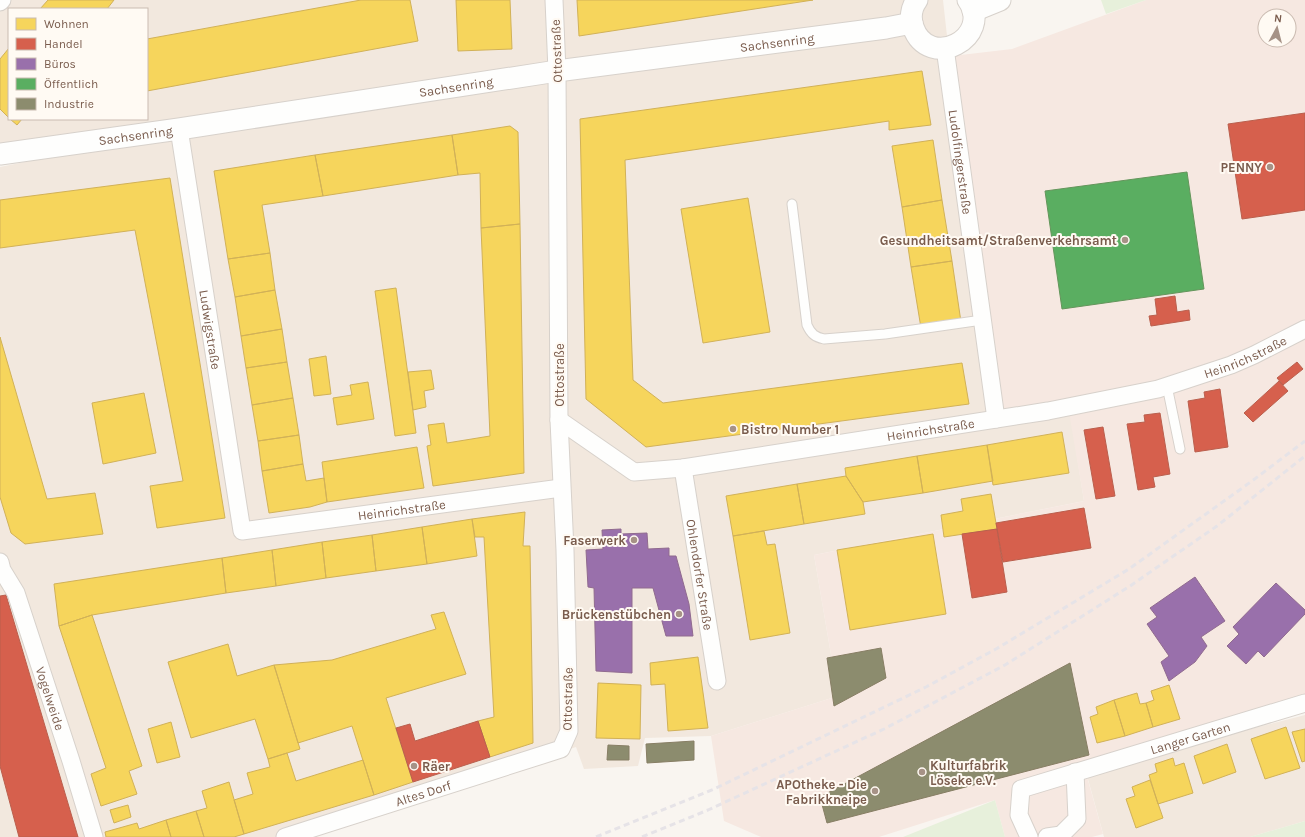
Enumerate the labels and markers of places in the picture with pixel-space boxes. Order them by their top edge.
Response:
place label: PENNY [1221,160,1262,175]
marker: PENNY [1265,162,1275,172]
place label: Gesundheitsamt/Straßenverkehrsamt [880,233,1117,248]
marker: Gesundheitsamt/Straßenverkehrsamt [1120,235,1130,245]
place label: Bistro Number 1 [741,422,839,437]
marker: Bistro Number 1 [728,424,738,434]
place label: Faserwerk [563,533,626,548]
marker: Faserwerk [629,535,639,545]
place label: Brückenstübchen [562,607,671,622]
marker: Brückenstübchen [674,609,684,619]
place label: Kulturfabrik Löseke e.V. [930,758,1007,788]
place label: Räer [422,759,451,774]
marker: Räer [409,761,419,771]
marker: Kulturfabrik Löseke e.V. [917,767,927,777]
place label: APOtheke - Die Fabrikkneipe [776,777,867,807]
marker: APOtheke - Die Fabrikkneipe [870,786,880,796]

